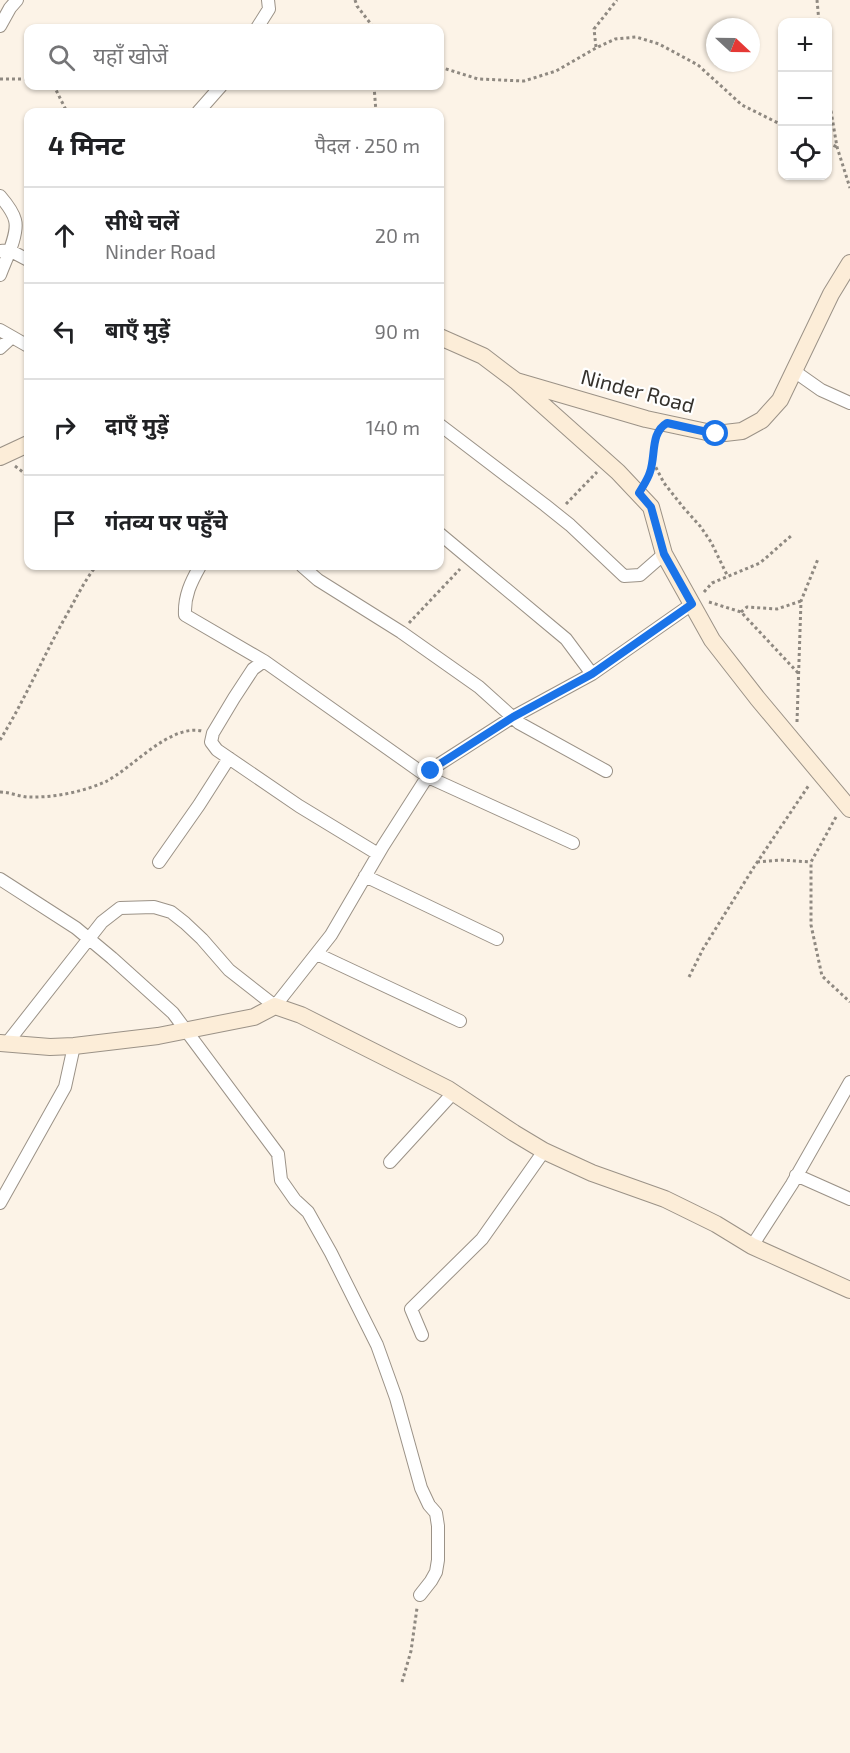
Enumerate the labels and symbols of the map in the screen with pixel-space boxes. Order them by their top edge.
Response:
north arrow [706,18,760,72]
street label: Ninder Road [578,363,698,417]
route start [702,420,728,446]
route end [417,757,443,783]

